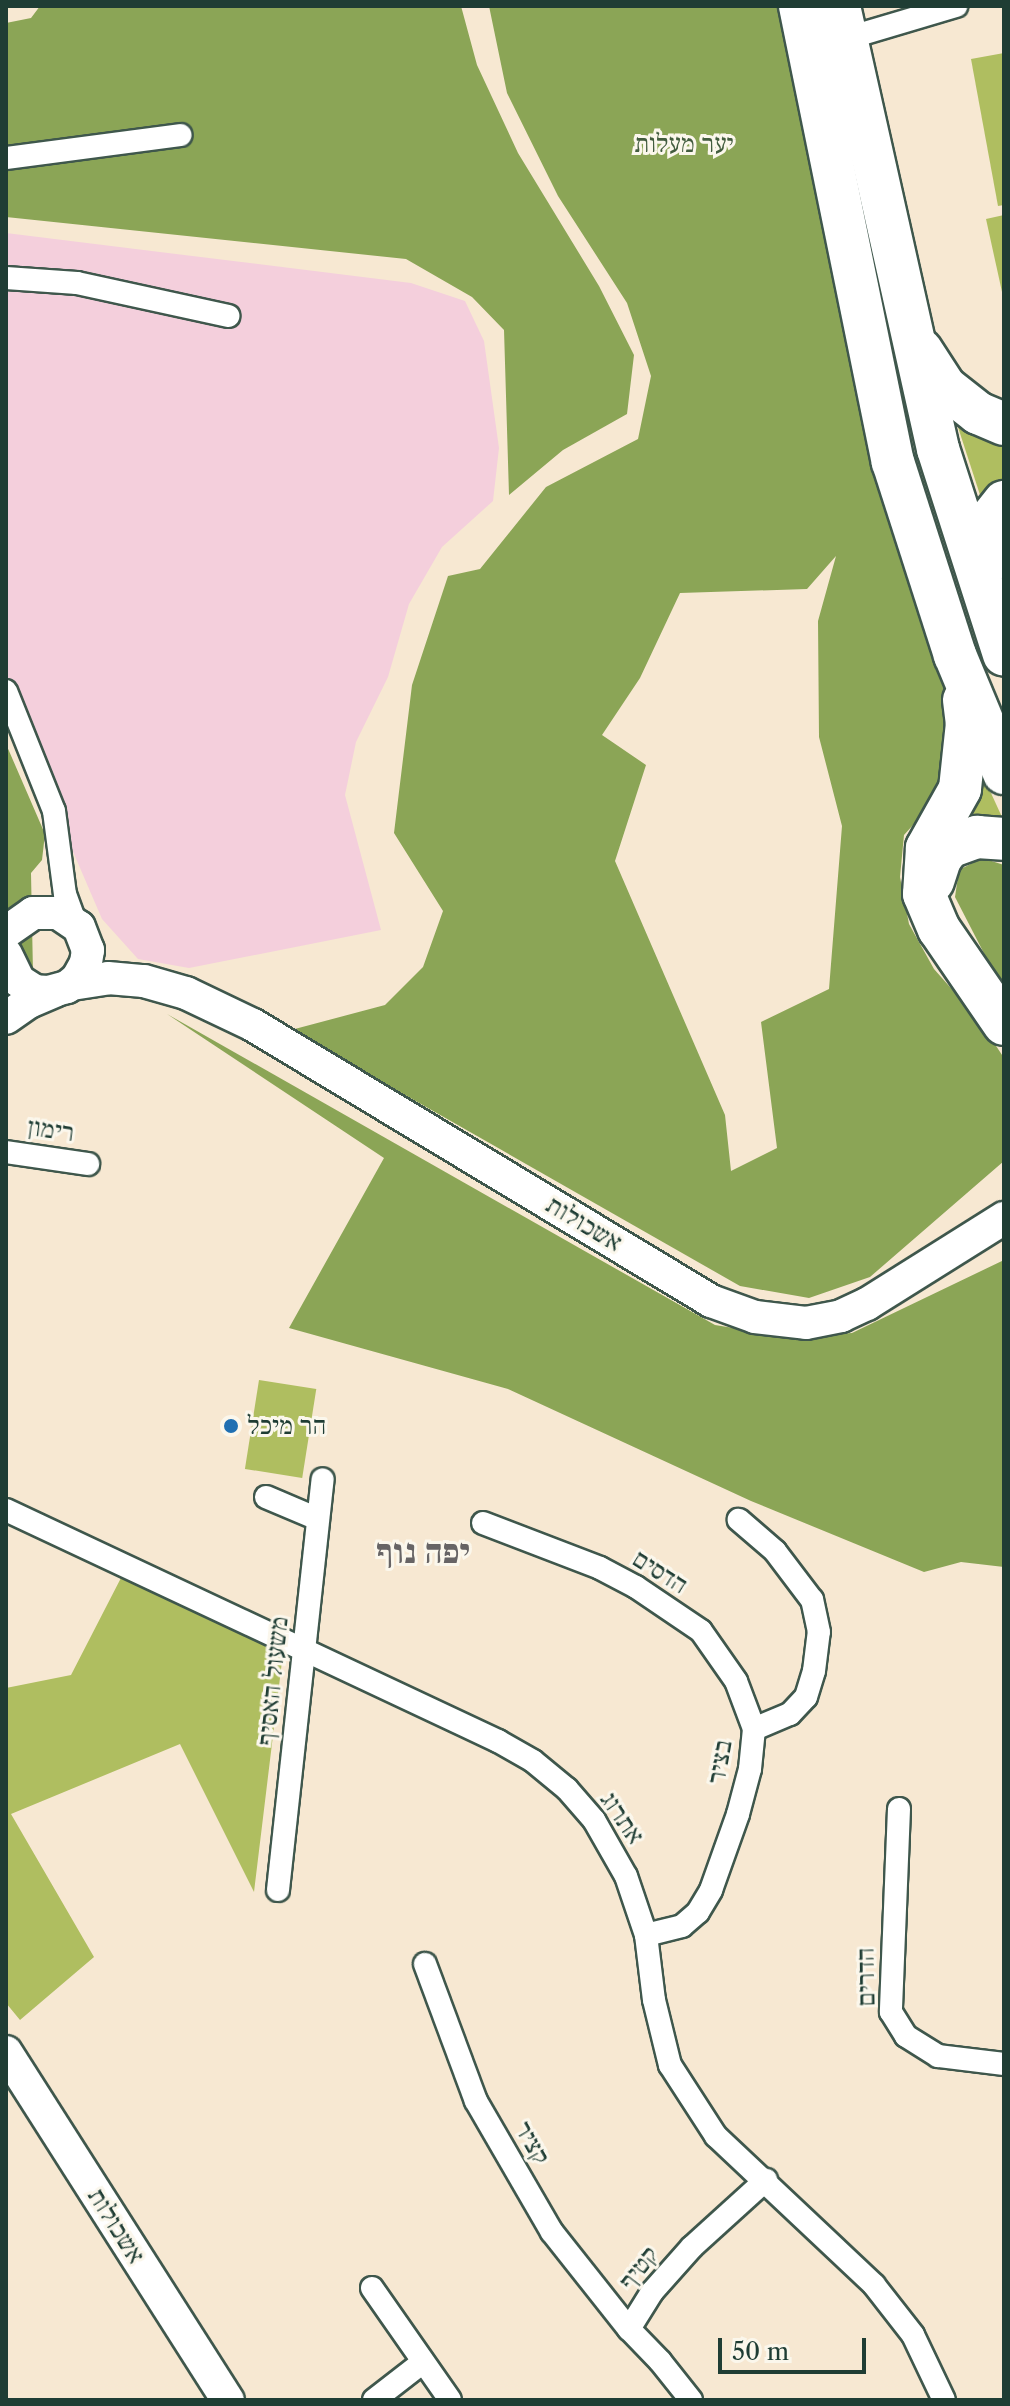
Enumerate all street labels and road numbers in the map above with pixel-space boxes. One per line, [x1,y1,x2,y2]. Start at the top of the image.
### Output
street label: רימון [26,1111,76,1149]
street label: אשכולות [540,1189,628,1259]
street label: הדסים [627,1543,693,1601]
street label: משעול האסיף [251,1615,295,1747]
street label: בציר [701,1738,739,1786]
street label: אתרוג [593,1786,651,1850]
street label: הדרים [850,1947,882,2007]
street label: קציר [507,2116,557,2170]
street label: אשכולות [81,2182,151,2270]
street label: קטיף [612,2240,666,2296]

